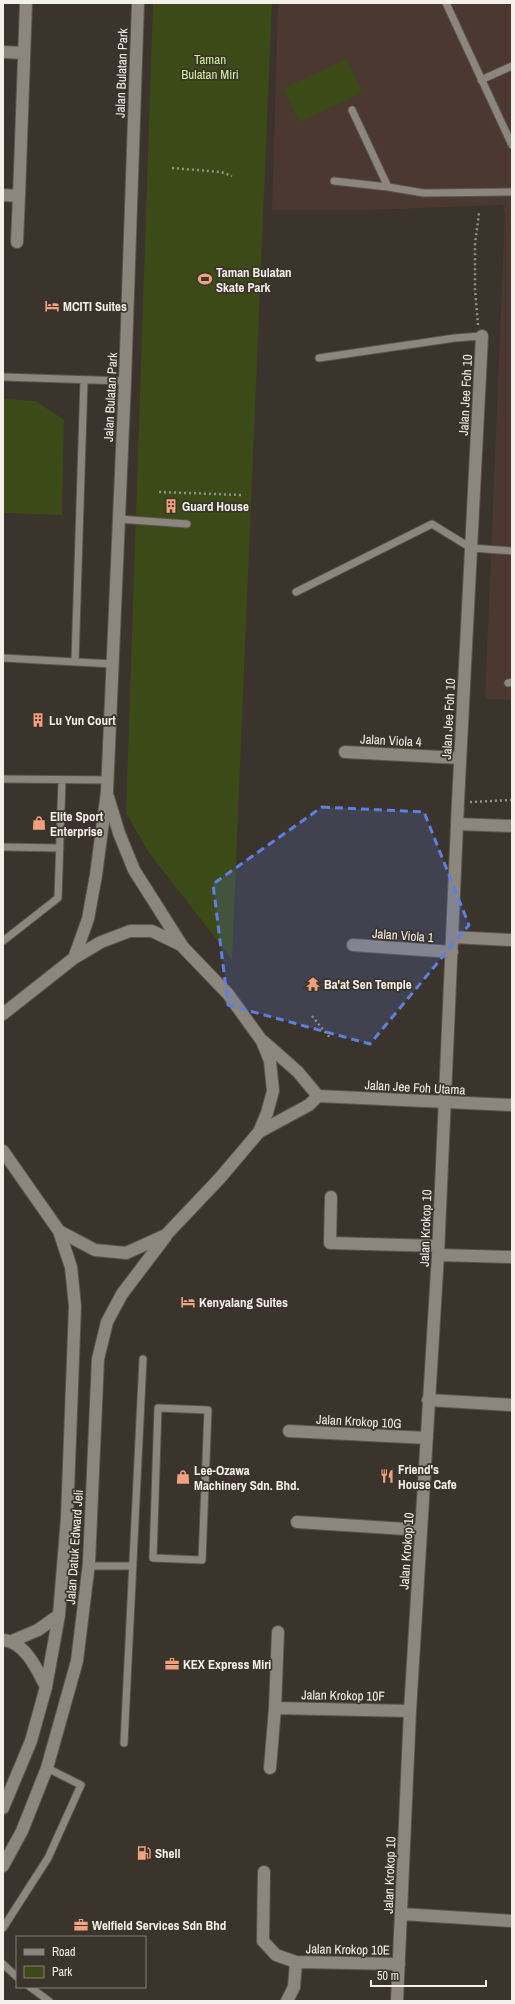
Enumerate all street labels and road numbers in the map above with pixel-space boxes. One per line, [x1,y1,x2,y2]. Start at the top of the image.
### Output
street label: Jalan Bulatan Park [111,27,132,118]
street label: Jalan Bulatan Park [100,351,121,442]
street label: Jalan Jee Foh 10 [455,354,476,436]
street label: Jalan Jee Foh 10 [438,678,459,760]
street label: Jalan Viola 4 [360,730,422,751]
street label: Jalan Viola 1 [372,925,434,946]
street label: Jalan Jee Foh Utama [364,1076,466,1099]
street label: Jalan Krokop 10 [416,1189,435,1267]
street label: Jalan Krokop 10G [316,1411,402,1432]
street label: Jalan Datuk Edward Jeli [62,1489,87,1605]
street label: Jalan Krokop 10 [395,1512,418,1590]
street label: Jalan Krokop 10F [301,1686,385,1705]
street label: Jalan Krokop 10 [380,1836,399,1914]
street label: Jalan Krokop 10E [306,1940,390,1959]

